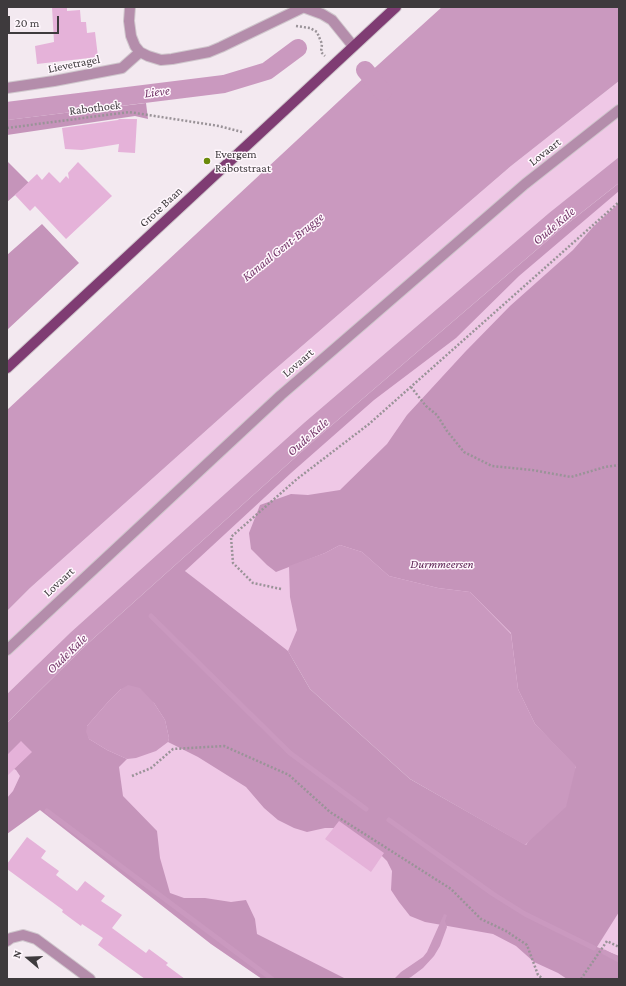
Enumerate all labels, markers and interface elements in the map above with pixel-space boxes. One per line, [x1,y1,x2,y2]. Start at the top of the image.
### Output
scale bar [10,8,61,34]
text: 20 m [15,16,39,30]
street label: Lievetragel [47,52,101,76]
water label: Lieve [143,83,171,101]
street label: Rabothoek [69,98,121,118]
street label: Lovaart [526,135,564,169]
place label: Evergem Rabotstraat [215,147,271,175]
marker: Evergem Rabotstraat [202,156,212,166]
street label: Grote Baan [137,184,185,230]
water label: Oude Kale [530,204,578,248]
water label: Kanaal Gent-Brugge [239,209,327,285]
street label: Lovaart [279,346,317,380]
water label: Oude Kale [284,415,332,459]
park label: Durmmeersen [410,557,474,571]
street label: Lovaart [41,564,77,600]
water label: Oude Kale [44,631,90,677]
north arrow [8,938,48,978]
text: N [10,949,24,960]

